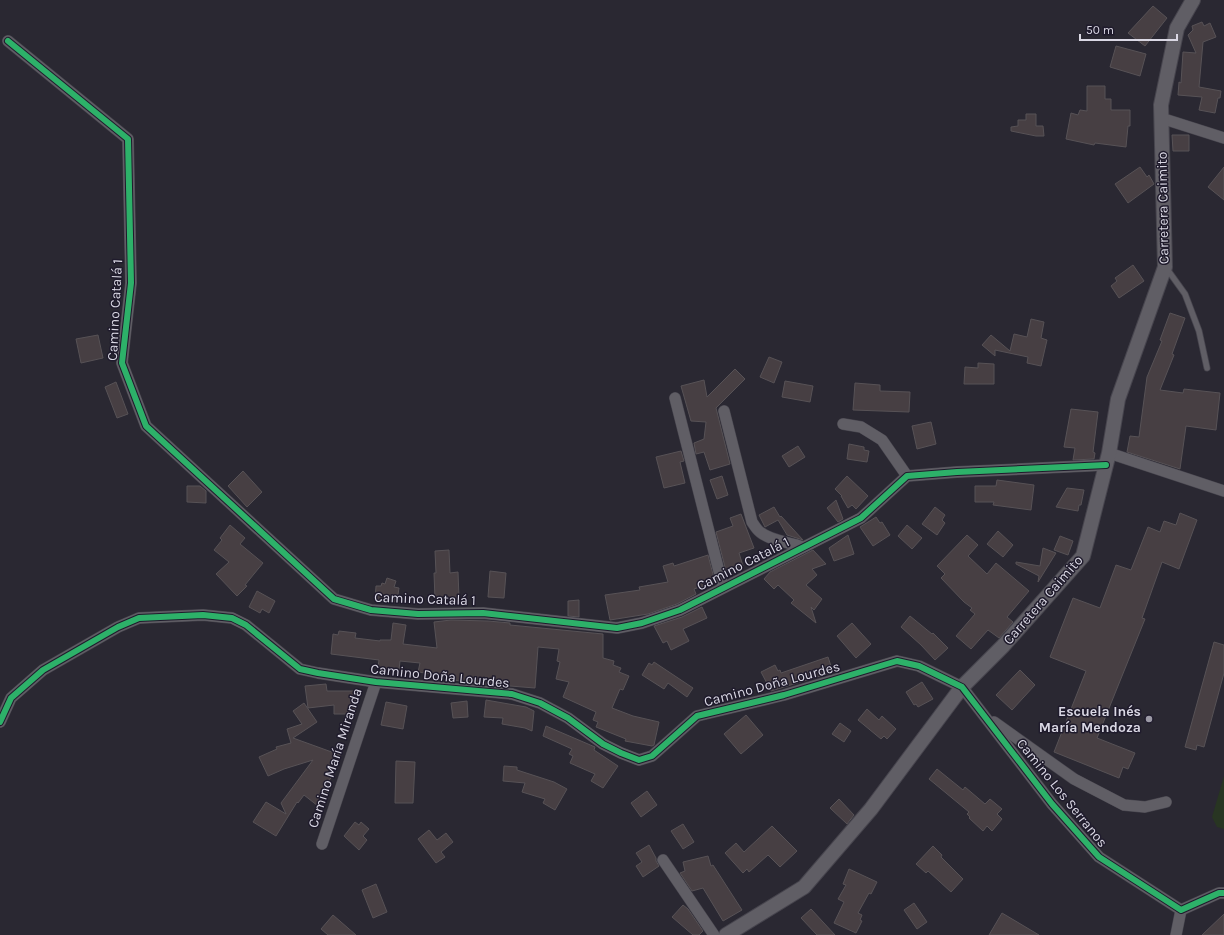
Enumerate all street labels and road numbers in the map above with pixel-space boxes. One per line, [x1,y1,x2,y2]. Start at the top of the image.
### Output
street label: Carretera Caimito [1154,151,1172,265]
street label: Camino Catalá 1 [104,259,126,361]
street label: Camino Catalá 1 [694,533,792,595]
street label: Carretera Caimito [1000,552,1086,648]
street label: Camino Catalá 1 [374,589,476,609]
street label: Camino Doña Lourdes [702,658,842,710]
street label: Camino Doña Lourdes [370,660,510,692]
street label: Camino María Miranda [304,686,366,830]
street label: Camino Los Serranos [1013,735,1111,851]

